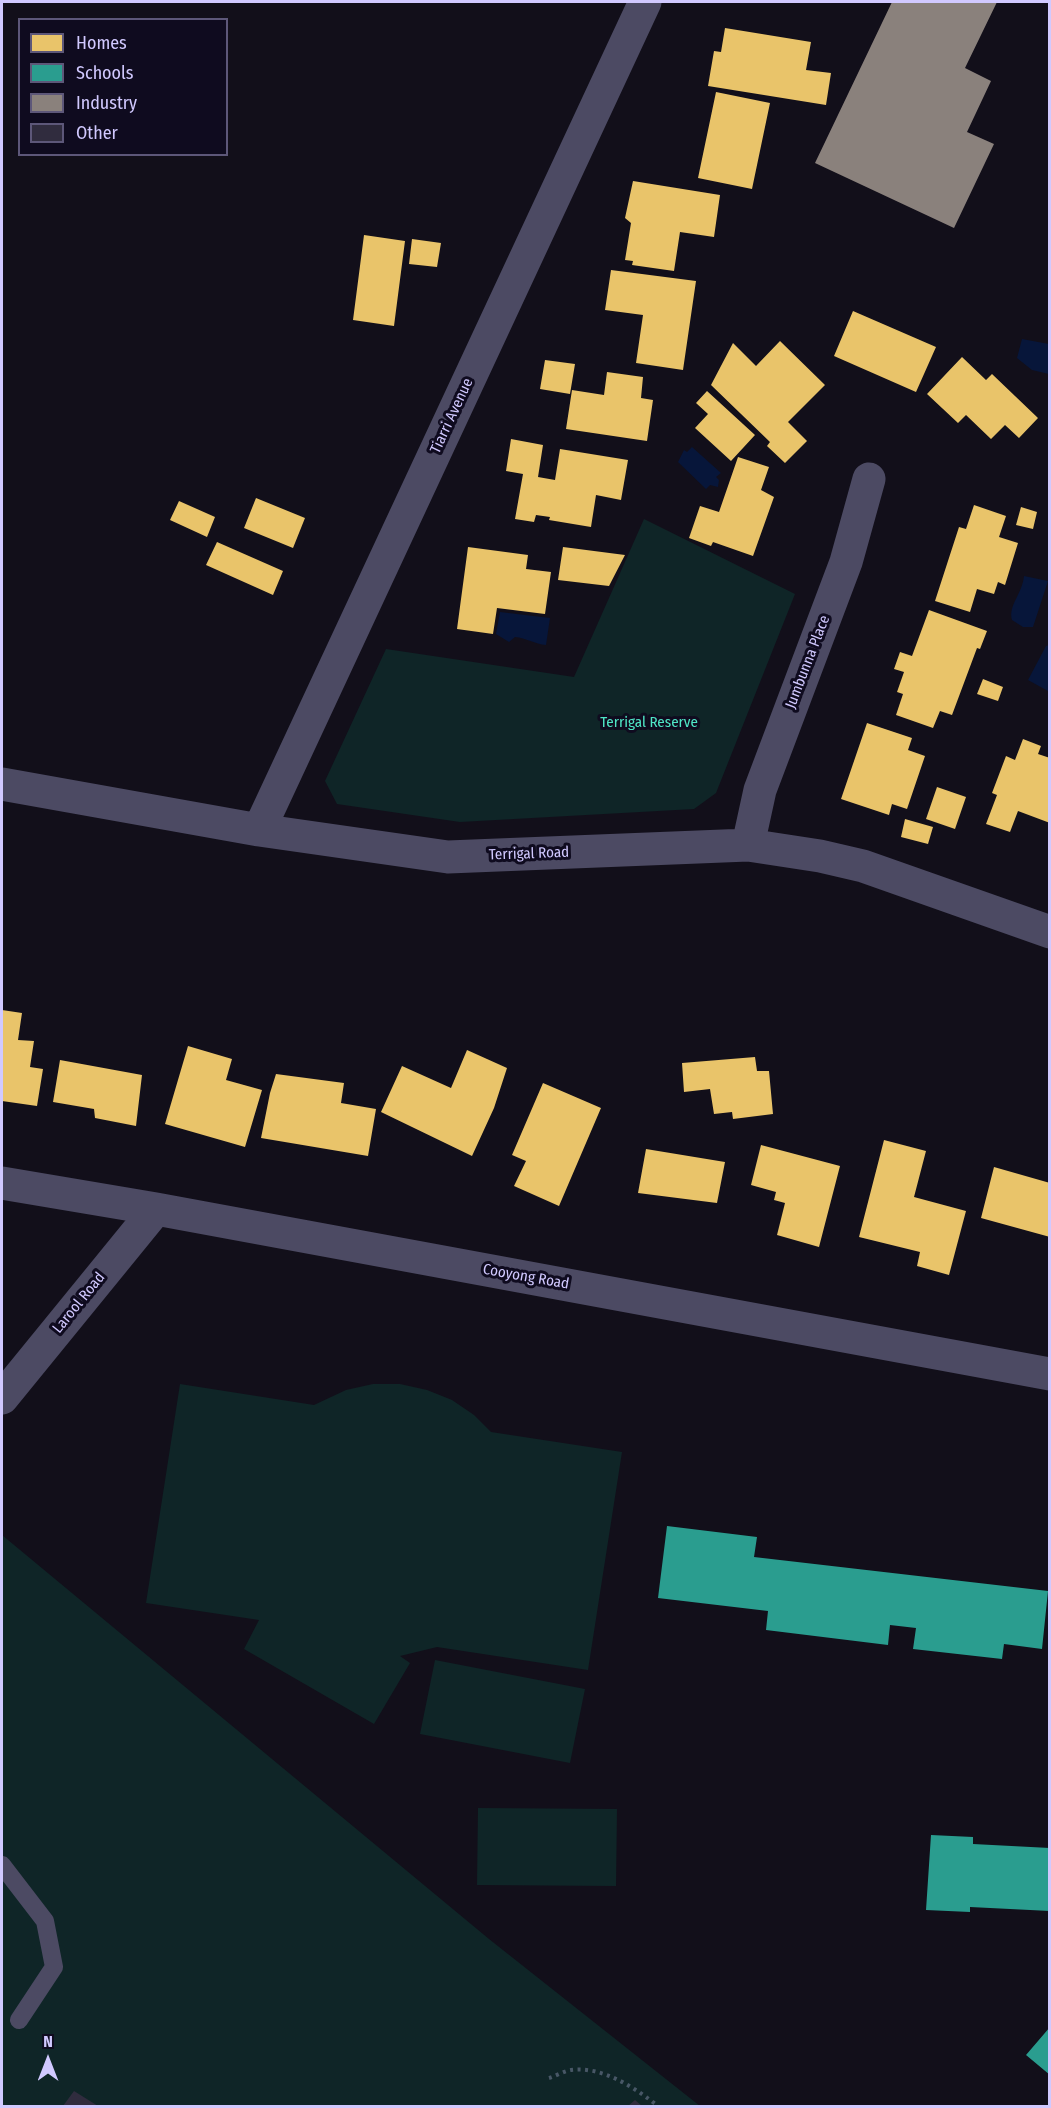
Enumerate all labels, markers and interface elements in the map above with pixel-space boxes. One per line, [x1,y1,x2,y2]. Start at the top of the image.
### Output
legend [18,18,228,156]
text: Homes [76,32,127,54]
text: Schools [76,62,134,84]
text: Industry [76,92,137,114]
text: Other [76,122,118,144]
street label: Tiarri Avenue [427,376,477,456]
street label: Jumbunna Place [782,613,834,711]
park label: Terrigal Reserve [600,714,698,732]
street label: Terrigal Road [489,844,569,864]
street label: Cooyong Road [482,1261,570,1293]
street label: Larool Road [49,1269,109,1337]
north arrow [18,2030,78,2090]
text: N [43,2032,53,2051]

